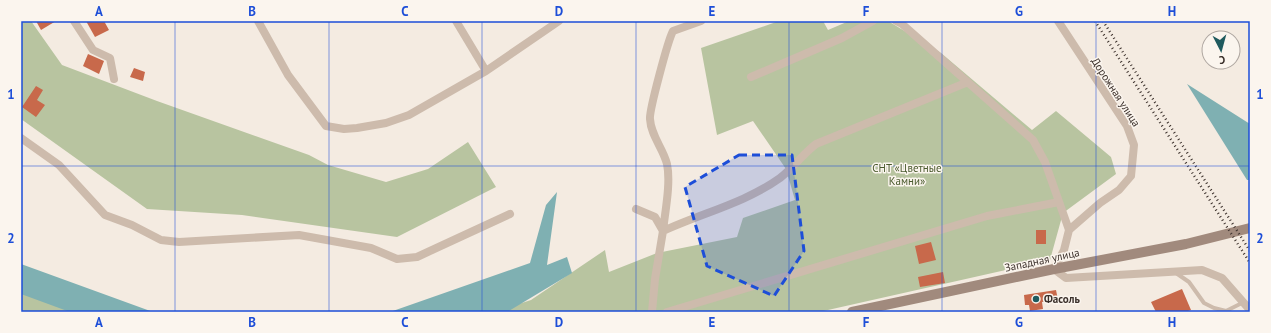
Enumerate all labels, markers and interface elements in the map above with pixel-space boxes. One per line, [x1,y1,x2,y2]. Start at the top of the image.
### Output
text: A [95,3,103,20]
text: B [248,3,256,20]
text: C [401,3,409,20]
text: D [555,3,563,20]
text: E [709,3,716,20]
text: F [863,3,870,20]
text: G [1015,3,1023,20]
text: H [1168,3,1176,20]
north arrow [1201,30,1241,70]
text: С [1218,53,1226,67]
street label: Дорожная улица [1088,55,1144,129]
text: 1 [7,86,15,103]
text: 1 [1256,86,1264,103]
park label: СНТ «Цветные Камни» [872,161,942,188]
text: 2 [7,230,15,247]
text: 2 [1256,230,1264,247]
street label: Западная улица [1003,245,1081,275]
place label: Фасоль [1044,292,1080,306]
marker: Фасоль [1031,294,1041,304]
text: A [95,314,103,331]
text: B [248,314,256,331]
text: C [401,314,409,331]
text: D [555,314,563,331]
text: E [709,314,716,331]
text: F [863,314,870,331]
text: G [1015,314,1023,331]
text: H [1168,314,1176,331]

